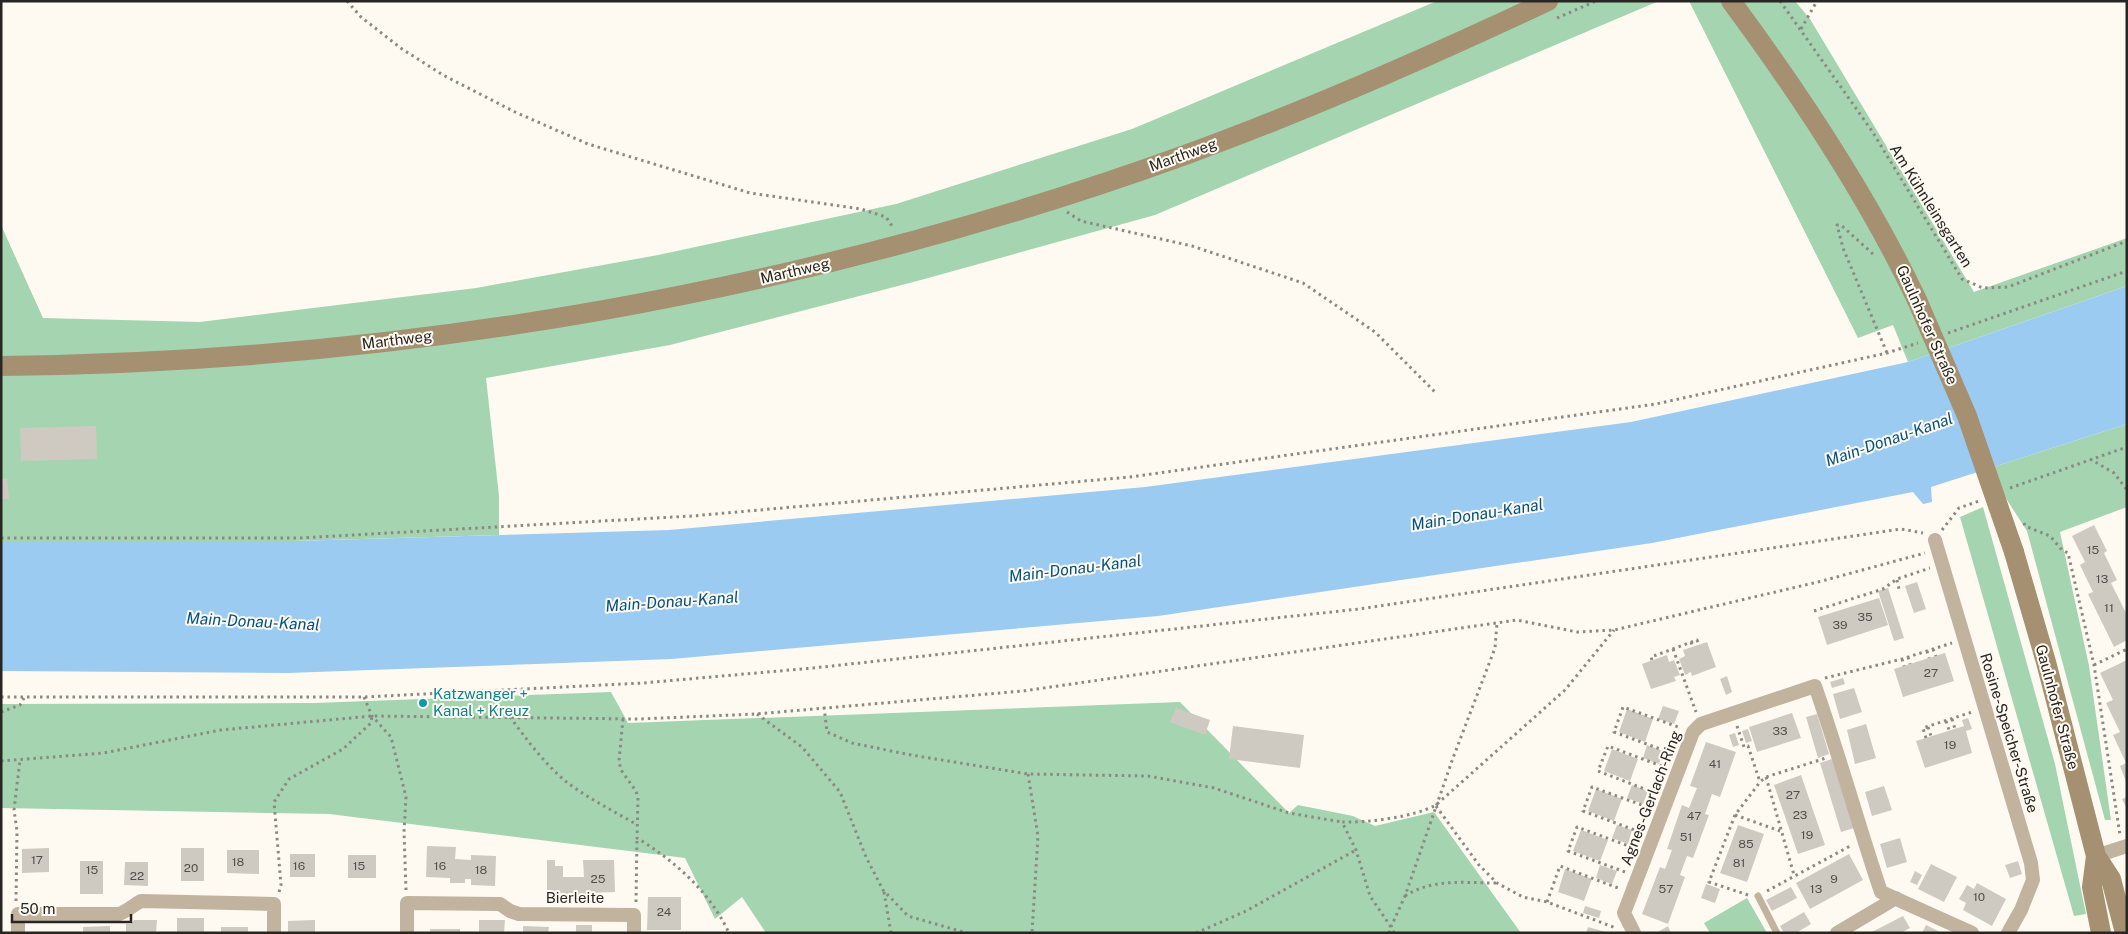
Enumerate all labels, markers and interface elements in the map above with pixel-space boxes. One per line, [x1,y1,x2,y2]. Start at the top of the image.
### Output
street label: Marthweg [1147,134,1219,175]
street label: Am Kühnleinsgarten [1887,141,1976,270]
street label: Marthweg [759,254,831,287]
street label: Gaulnhofer Straße [1894,263,1961,387]
street label: Marthweg [361,327,433,352]
water label: Main-Donau-Kanal [1823,409,1955,470]
water label: Main-Donau-Kanal [1410,495,1545,534]
house number: 15 [2087,543,2100,557]
water label: Main-Donau-Kanal [1008,551,1143,586]
house number: 13 [2096,572,2108,586]
water label: Main-Donau-Kanal [605,587,739,616]
house number: 11 [2104,601,2114,615]
water label: Main-Donau-Kanal [186,609,320,634]
house number: 35 [1857,610,1873,624]
house number: 39 [1833,618,1847,632]
street label: Gaulnhofer Straße [2033,643,2082,771]
street label: Rosine-Speicher-Straße [1977,651,2042,815]
house number: 27 [1924,666,1938,680]
place label: Katzwanger + Kanal + Kreuz [433,685,529,719]
marker: Katzwanger + Kanal + Kreuz [417,697,429,709]
house number: 33 [1772,724,1788,738]
street label: Agnes-Gerlach-Ring [1617,728,1684,868]
house number: 19 [1944,738,1956,752]
house number: 41 [1709,757,1721,771]
house number: 27 [1786,788,1800,802]
house number: 23 [1793,808,1807,822]
house number: 47 [1687,809,1701,823]
house number: 19 [1801,828,1813,842]
house number: 51 [1680,830,1692,844]
house number: 85 [1738,837,1754,851]
house number: 17 [31,853,43,867]
house number: 18 [232,855,245,869]
house number: 81 [1733,856,1745,870]
house number: 16 [293,859,305,873]
house number: 15 [353,859,366,873]
house number: 16 [434,859,446,873]
house number: 20 [184,861,198,875]
house number: 15 [86,863,99,877]
house number: 18 [475,863,488,877]
house number: 22 [130,869,144,883]
house number: 25 [591,872,606,886]
house number: 9 [1830,872,1838,886]
house number: 57 [1659,882,1673,896]
house number: 13 [1810,882,1822,896]
street label: Bierleite [546,889,604,906]
house number: 10 [1973,890,1985,904]
scale bar [12,892,131,924]
text: 50 m [20,900,55,917]
house number: 24 [657,905,672,919]

